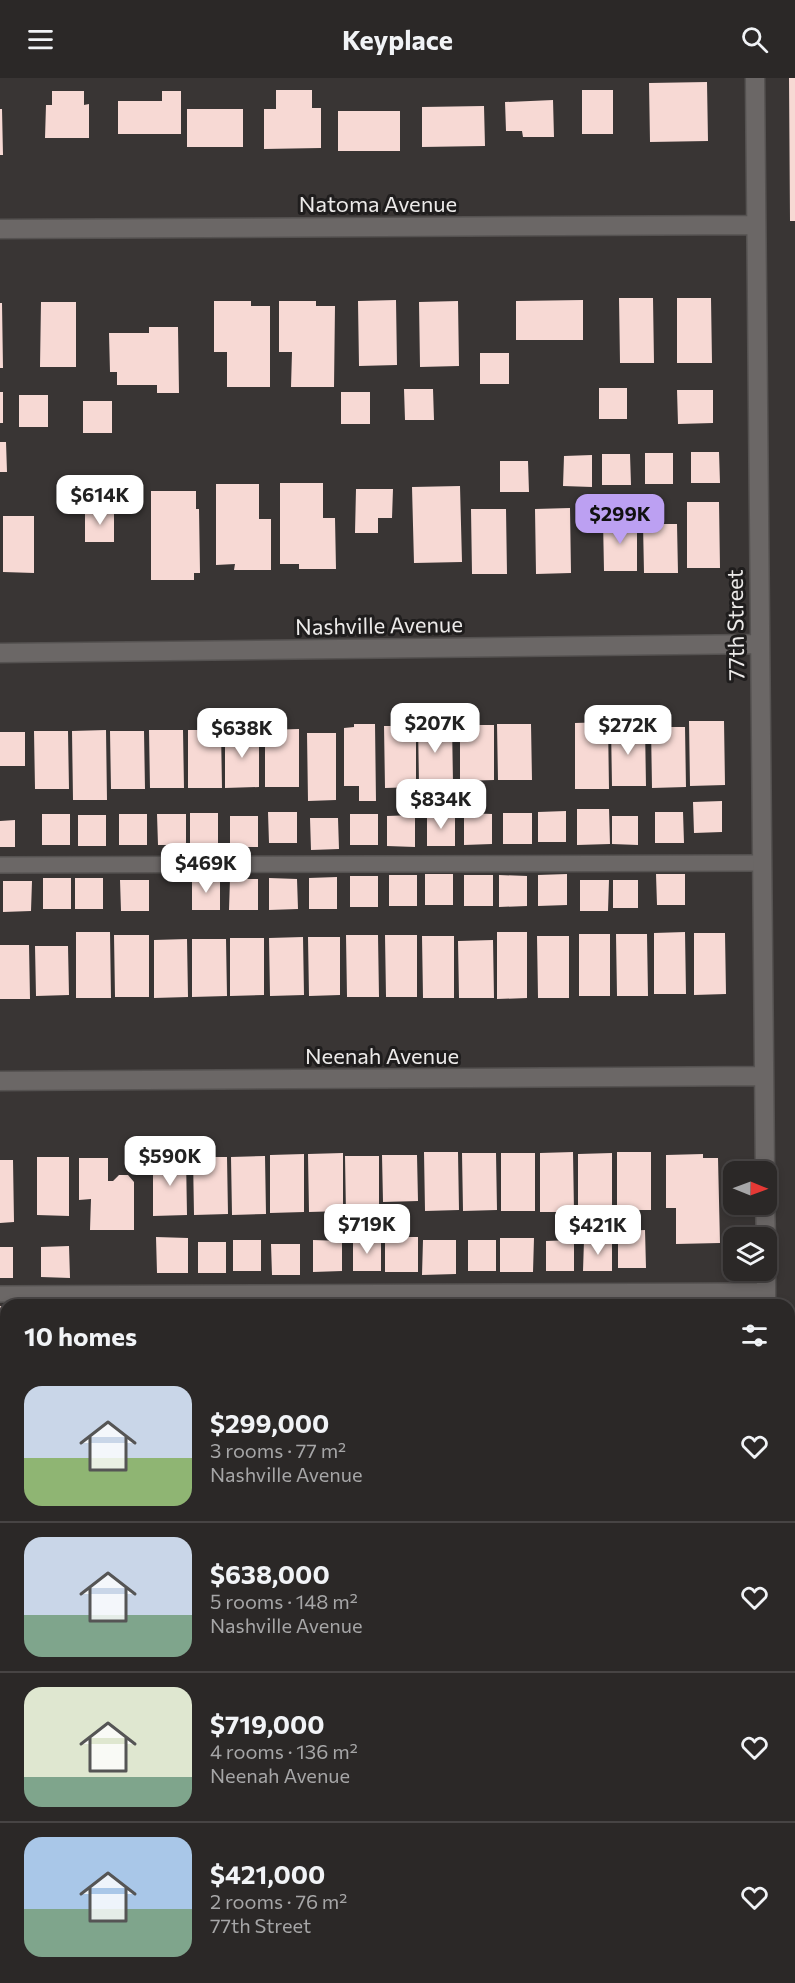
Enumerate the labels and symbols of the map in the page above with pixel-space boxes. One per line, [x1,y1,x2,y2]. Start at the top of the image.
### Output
street label: Natoma Avenue [299,190,457,217]
pin: $614K [58,475,142,526]
pin: $299K [578,494,662,545]
street label: 77th Street [721,569,749,681]
street label: Nashville Avenue [295,610,463,640]
pin: $207K [393,703,477,754]
pin: $272K [586,705,670,756]
pin: $638K [200,708,284,759]
pin: $834K [399,779,483,830]
pin: $469K [164,843,248,894]
street label: Neenah Avenue [305,1042,459,1069]
pin: $590K [128,1136,212,1187]
north arrow [723,1161,777,1215]
pin: $719K [325,1204,409,1255]
pin: $421K [556,1205,640,1256]

